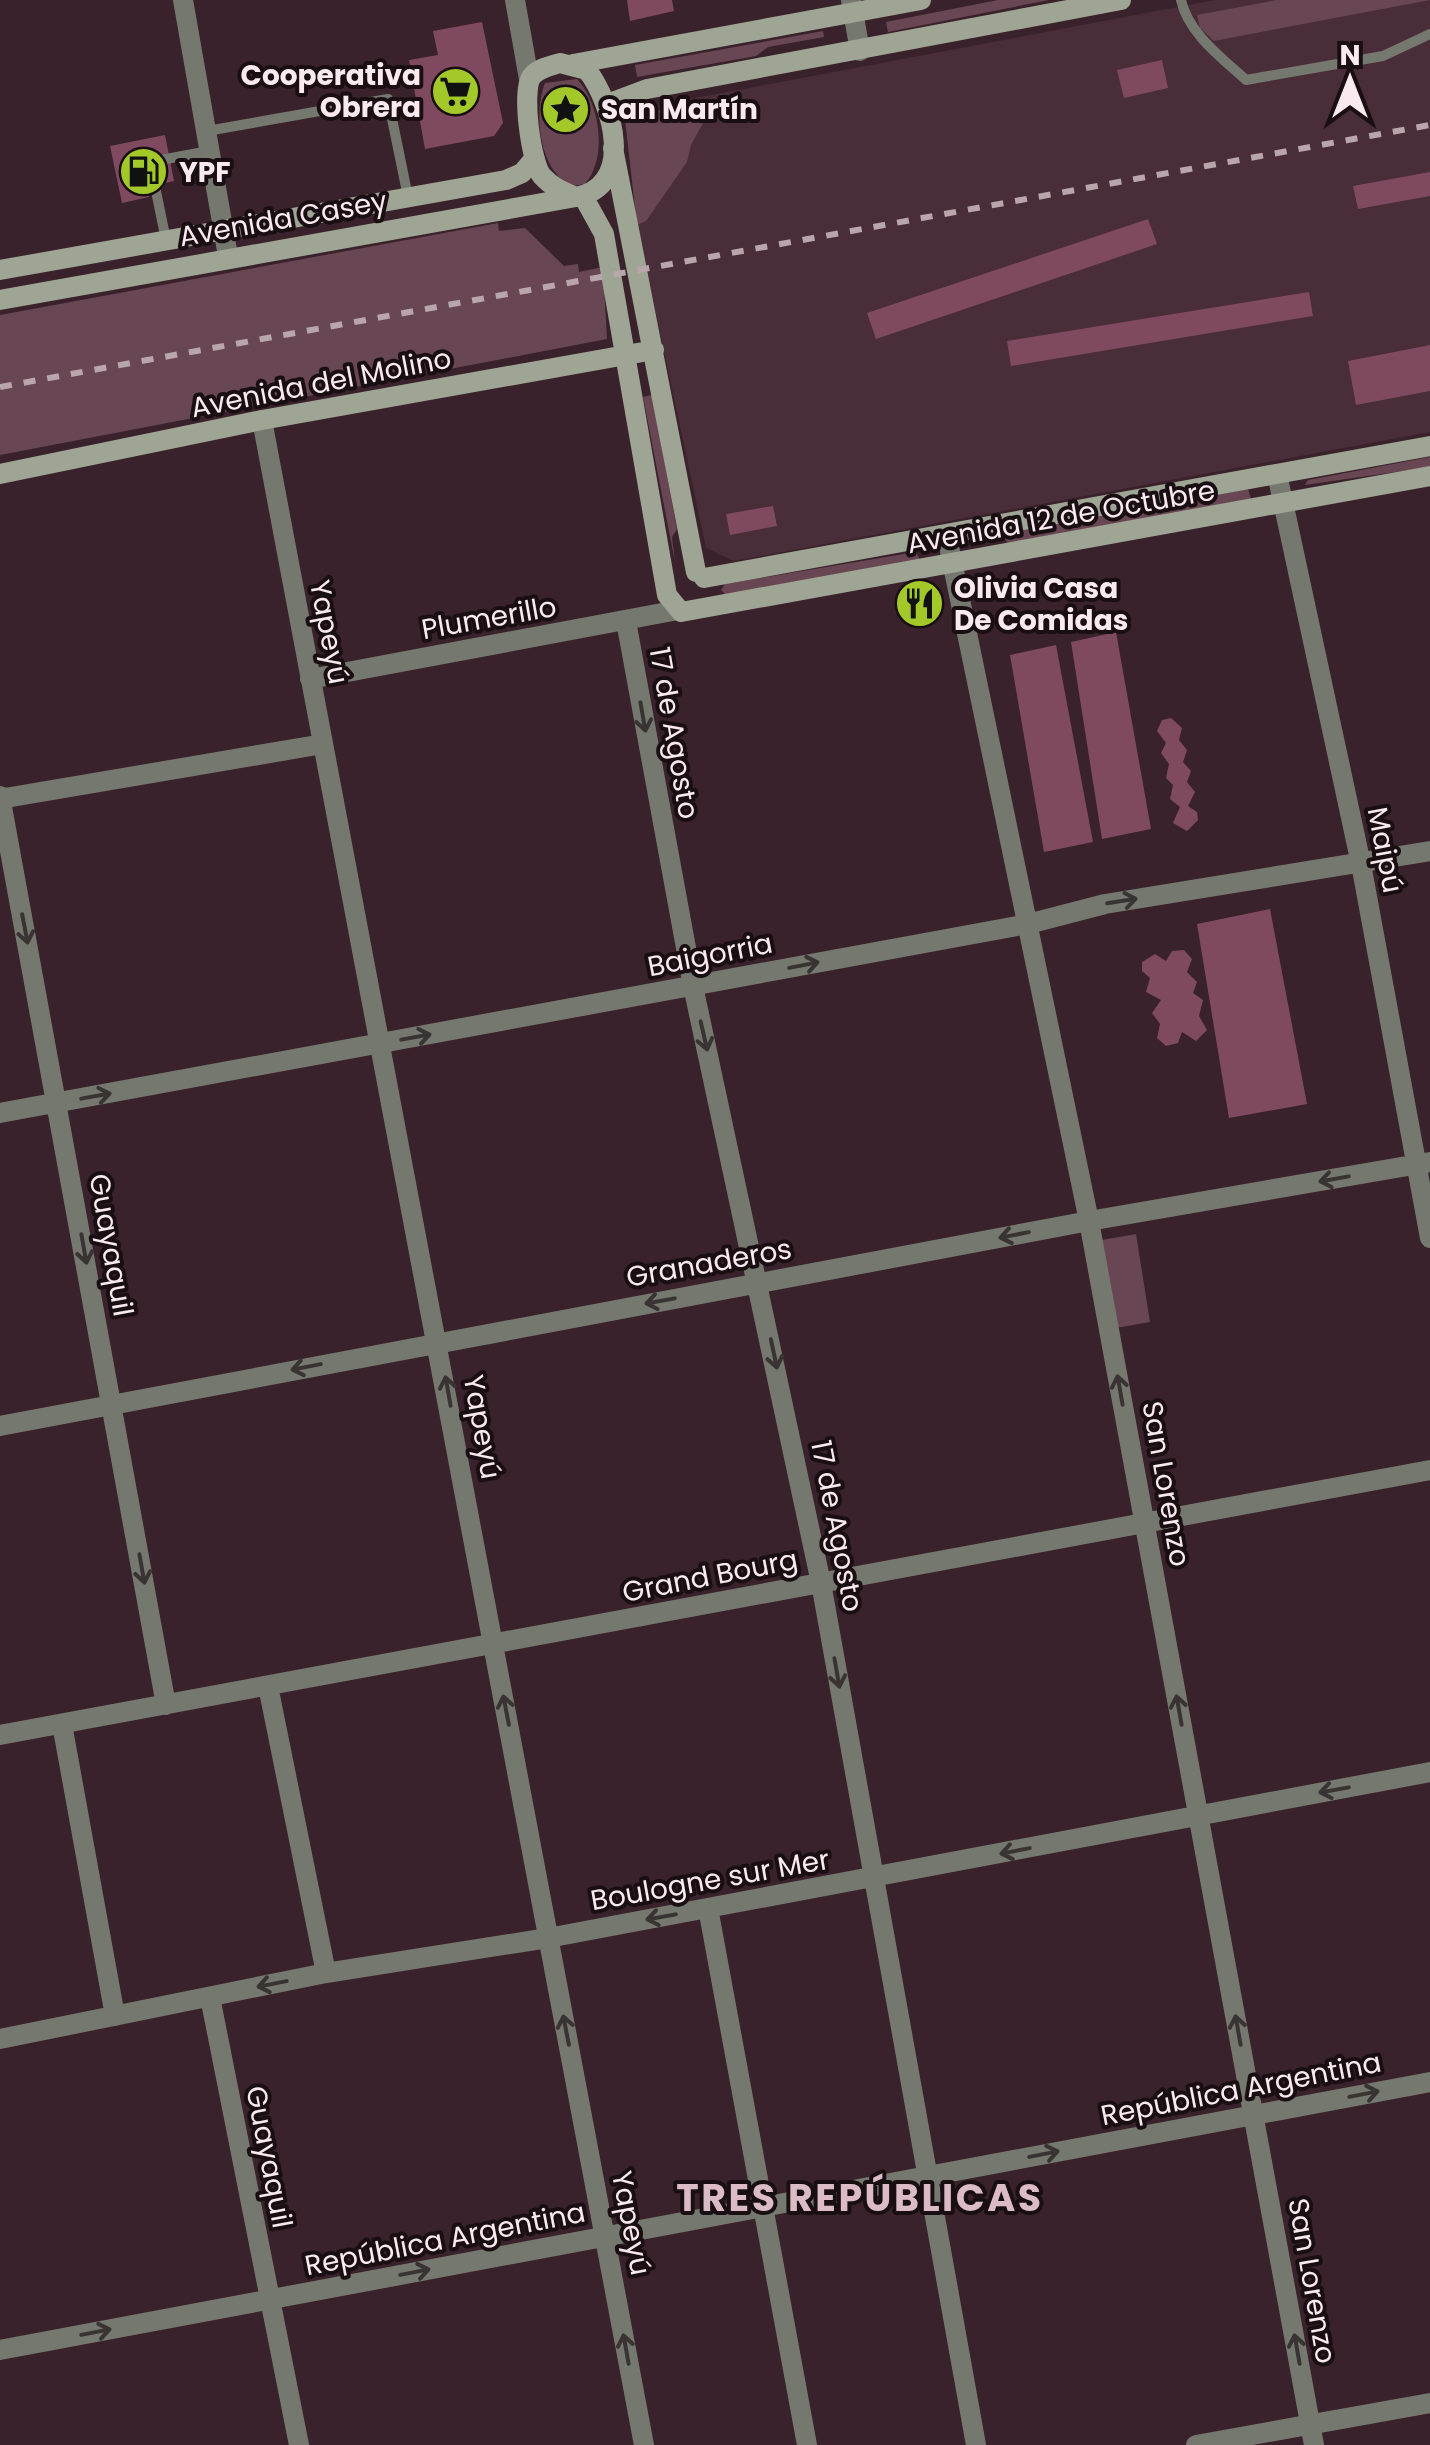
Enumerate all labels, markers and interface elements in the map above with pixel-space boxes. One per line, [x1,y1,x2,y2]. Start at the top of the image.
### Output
north arrow [1300,30,1400,130]
text: N [1339,36,1361,75]
place label: Cooperativa Obrera [241,56,421,127]
supermarket icon: Cooperativa Obrera [430,65,482,117]
place icon: San Martín [540,83,592,135]
place label: San Martín [601,90,758,129]
fuel station icon: YPF [118,146,170,198]
place label: YPF [179,153,231,192]
street label: Avenida Casey [176,181,390,256]
street label: Avenida del Molino [188,339,454,427]
street label: Avenida 12 de Octubre [904,471,1218,563]
place label: Olivia Casa De Comidas [954,569,1128,640]
street label: Yapeyú [300,577,358,687]
restaurant icon: Olivia Casa De Comidas [893,578,945,630]
street label: Plumerillo [419,587,559,649]
street label: 17 de Agosto [640,644,708,822]
one-way arrow [634,700,653,733]
street label: Maipú [1358,804,1412,896]
one-way arrow [1106,892,1138,910]
one-way arrow [16,913,35,945]
street label: Baigorria [644,924,776,986]
one-way arrow [787,955,819,974]
one-way arrow [696,1019,714,1051]
one-way arrow [399,1027,431,1046]
one-way arrow [79,1086,112,1105]
one-way arrow [1318,1170,1351,1189]
street label: Guayaquil [79,1171,143,1319]
one-way arrow [998,1226,1031,1245]
street label: Granaderos [623,1229,795,1297]
one-way arrow [75,1232,94,1264]
one-way arrow [645,1292,677,1311]
one-way arrow [765,1337,784,1369]
one-way arrow [291,1359,323,1378]
street label: Yapeyú [454,1372,510,1482]
one-way arrow [1110,1374,1129,1407]
one-way arrow [437,1375,456,1407]
street label: San Lorenzo [1132,1398,1200,1570]
street label: 17 de Agosto [801,1437,873,1615]
street label: Grand Bourg [619,1540,801,1612]
one-way arrow [133,1552,152,1585]
one-way arrow [828,1656,847,1688]
one-way arrow [1169,1694,1188,1727]
one-way arrow [495,1695,514,1727]
one-way arrow [1318,1781,1351,1800]
street label: Boulogne sur Mer [588,1840,832,1920]
one-way arrow [1000,1842,1032,1861]
one-way arrow [645,1908,678,1927]
one-way arrow [257,1976,289,1995]
one-way arrow [1228,2014,1247,2046]
one-way arrow [555,2015,574,2047]
street label: República Argentina [1097,2043,1385,2135]
street label: Guayaquil [236,2083,302,2231]
one-way arrow [1347,2084,1379,2103]
one-way arrow [1027,2144,1060,2163]
street label: Yapeyú [602,2168,660,2278]
district label: TRES REPÚBLICAS [676,2171,1044,2224]
street label: República Argentina [301,2193,589,2285]
street label: San Lorenzo [1278,2195,1346,2367]
one-way arrow [398,2262,430,2281]
one-way arrow [79,2322,111,2341]
one-way arrow [616,2333,635,2366]
one-way arrow [1287,2333,1306,2366]

